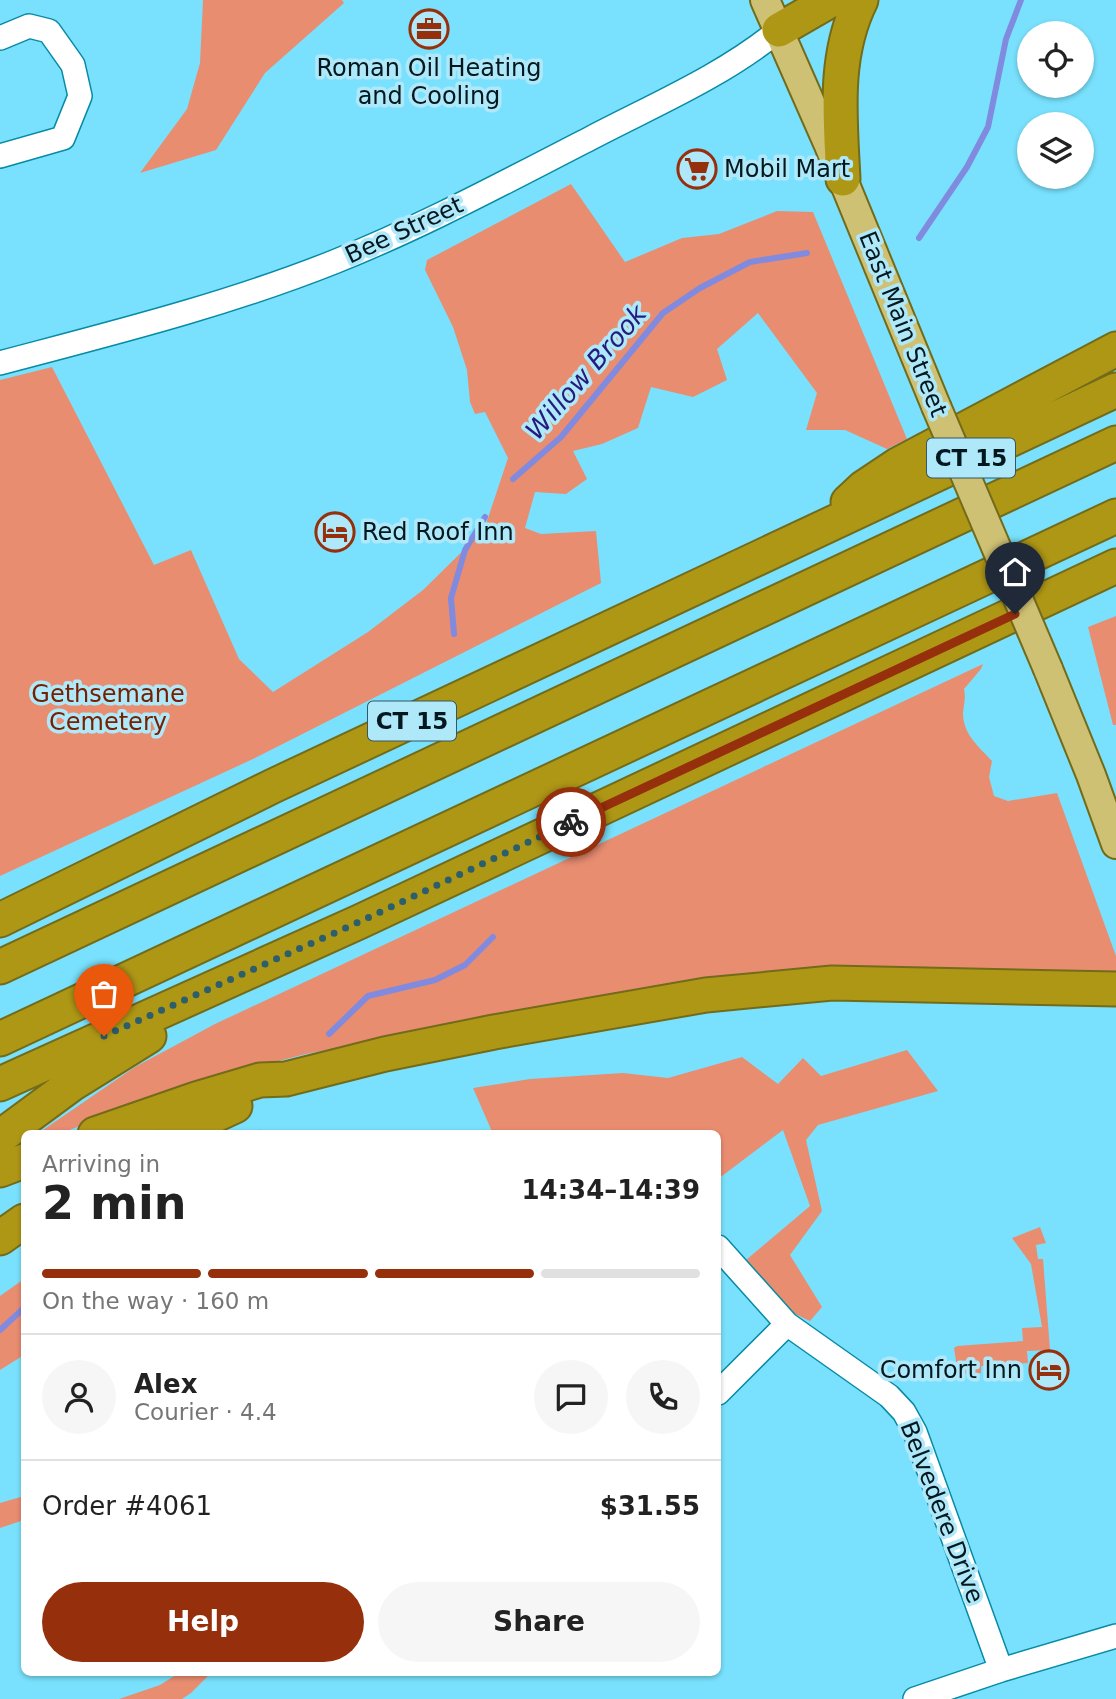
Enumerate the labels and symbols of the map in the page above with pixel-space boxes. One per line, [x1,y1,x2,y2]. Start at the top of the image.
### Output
office icon: Roman Oil Heating and Cooling [408,8,450,50]
place label: Roman Oil Heating and Cooling [316,54,542,110]
supermarket icon: Mobil Mart [676,148,718,190]
place label: Mobil Mart [724,155,850,183]
street label: Bee Street [341,191,467,269]
street label: East Main Street [853,227,953,421]
water label: Willow Brook [519,298,653,445]
road number: CT 15 [927,438,1015,478]
hotel icon: Red Roof Inn [314,511,356,553]
place label: Red Roof Inn [362,518,514,546]
pin [985,542,1045,614]
park label: Gethsemane Cemetery [31,680,185,736]
road number: CT 15 [368,702,456,740]
courier [536,787,606,857]
pin [74,964,134,1036]
hotel icon: Comfort Inn [1028,1349,1070,1391]
place label: Comfort Inn [880,1356,1022,1384]
street label: Belvedere Drive [894,1417,990,1607]

